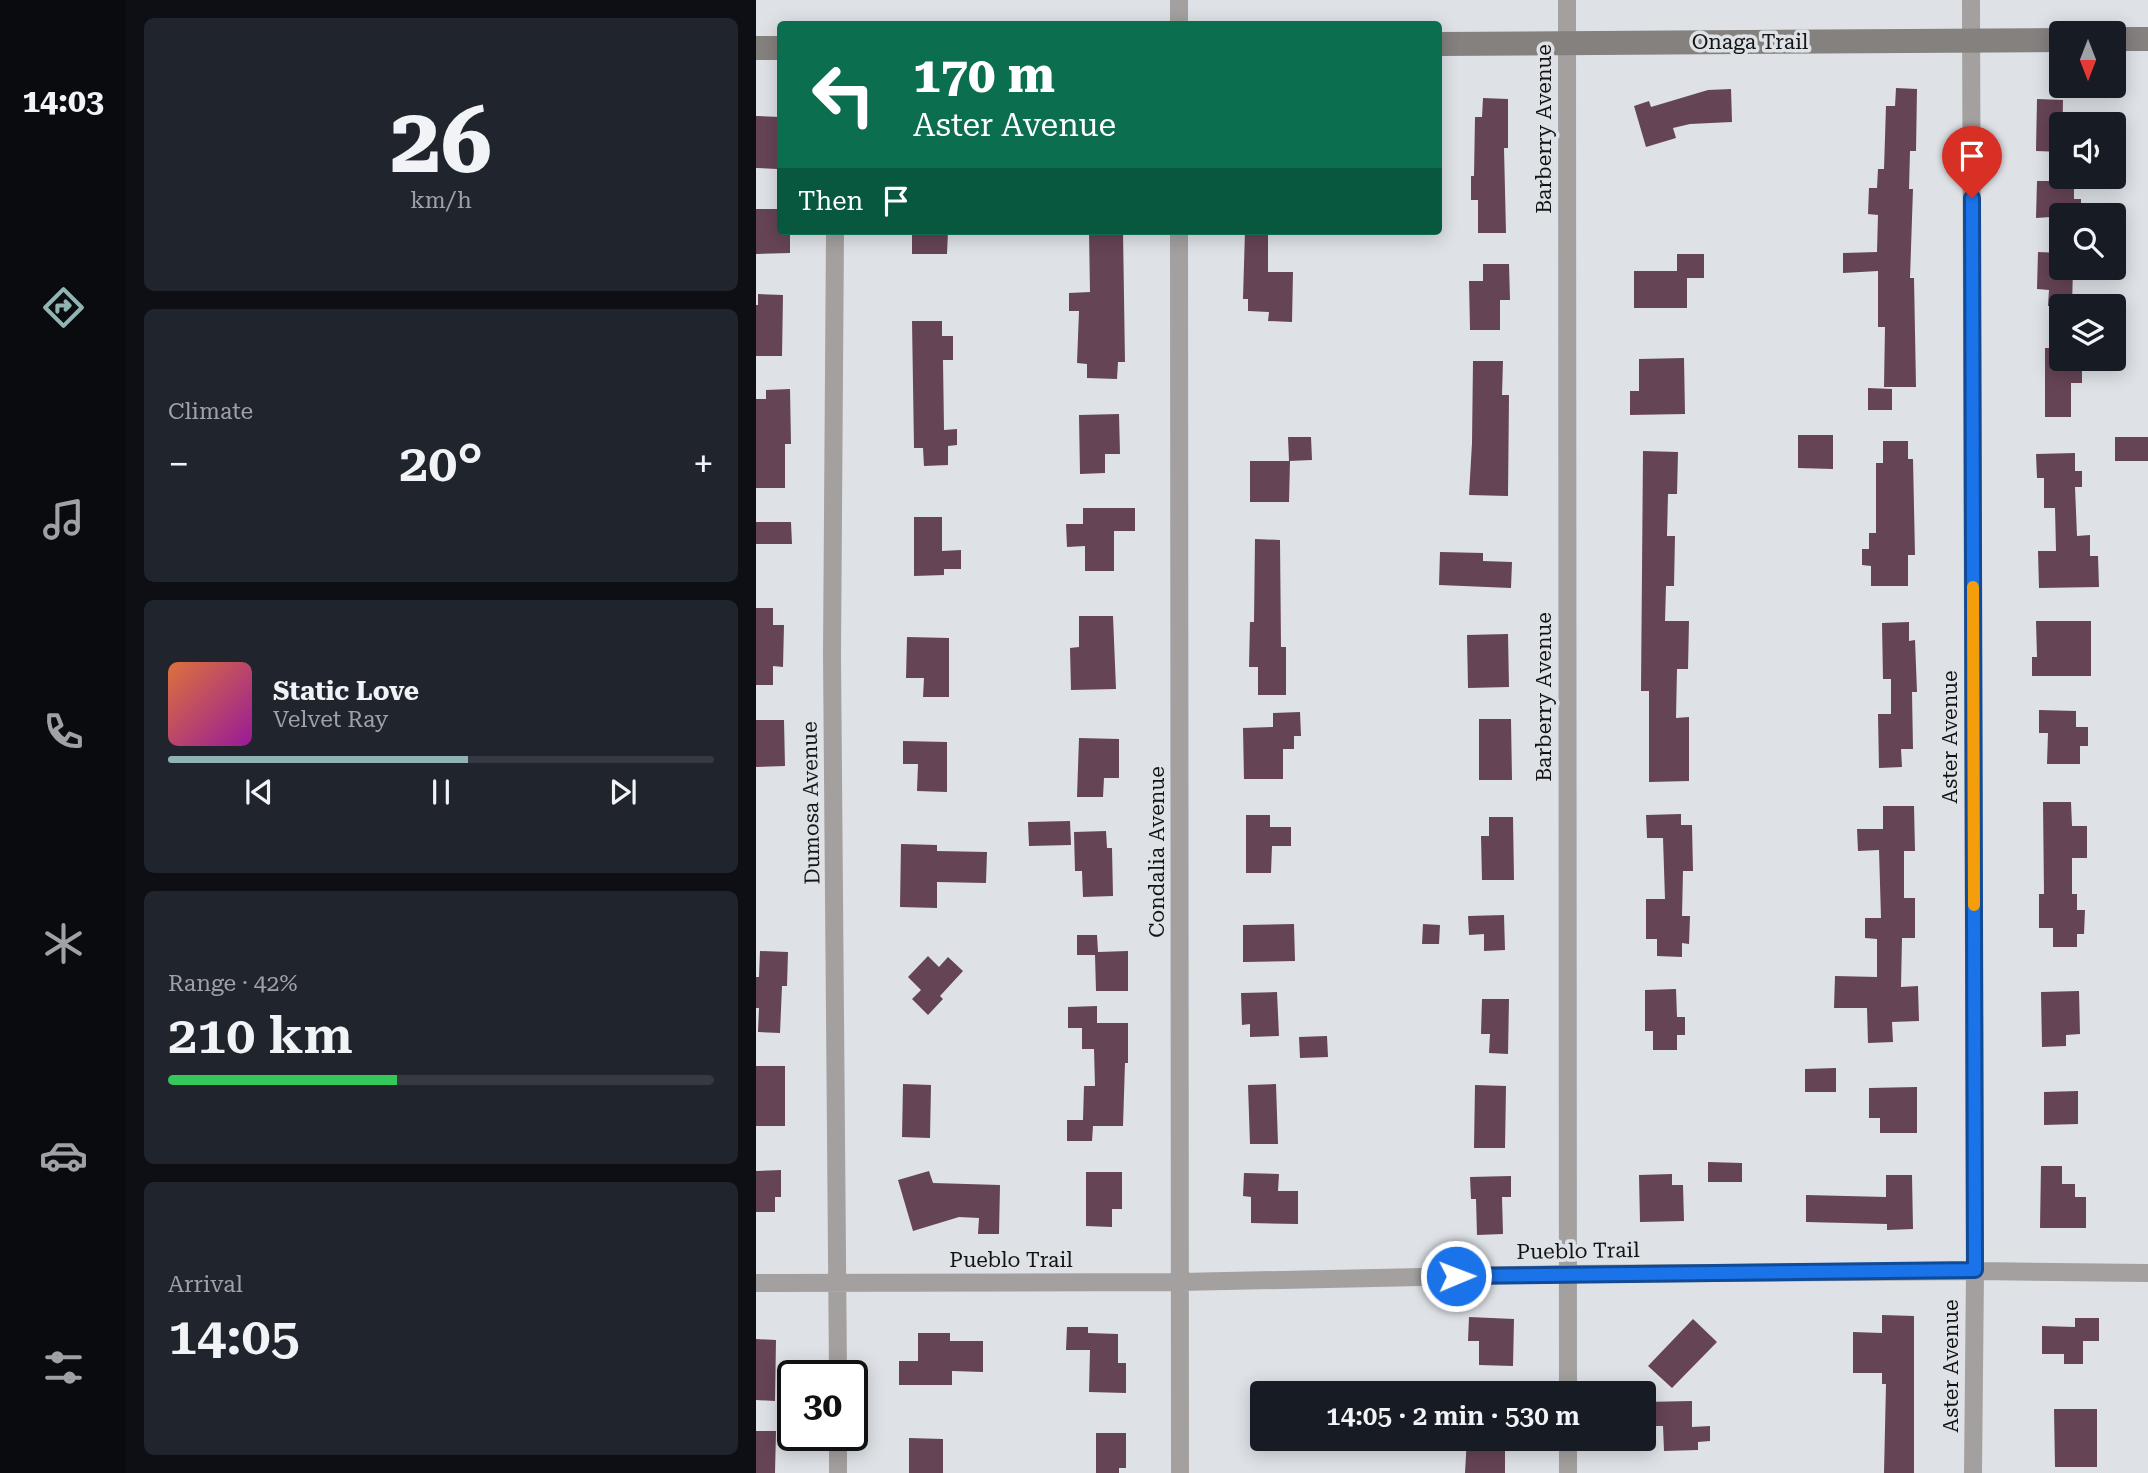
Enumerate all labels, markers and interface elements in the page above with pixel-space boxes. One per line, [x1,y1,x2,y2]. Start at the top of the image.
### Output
north arrow [2049,21,2126,98]
map controls [2049,21,2126,371]
street label: Onaga Trail [1692,30,1809,54]
street label: Barberry Avenue [1532,44,1556,214]
text: 170 m [913,47,1055,104]
icon: left [798,49,889,140]
text: 14:03 [22,82,104,120]
text: 26 [390,88,492,194]
text: Aster Avenue [913,106,1116,144]
button: sound [2049,112,2126,189]
pin [1942,126,2002,198]
icon: arrive [1953,137,1991,175]
icon: arrive [877,182,915,220]
text: Then [798,186,863,216]
text: km/h [410,187,472,214]
button: search [2049,203,2126,280]
icon: directions [39,283,88,332]
button: layers [2049,294,2126,371]
text: Climate [168,398,253,425]
text: 20° [399,433,483,494]
text: − [168,442,189,486]
text: + [693,442,714,486]
icon: music [39,495,88,544]
street label: Barberry Avenue [1532,612,1556,782]
street label: Aster Avenue [1938,670,1962,804]
text: Static Love [273,676,419,706]
text: Velvet Ray [273,706,388,733]
icon: phone [39,707,88,756]
street label: Dumosa Avenue [798,721,824,885]
street label: Condalia Avenue [1145,766,1169,938]
icon: previous [240,773,278,811]
icon: pause [422,773,460,811]
icon: next [604,773,642,811]
icon: climate [39,919,88,968]
text: Range · 42% [168,970,297,997]
text: 210 km [168,1005,353,1066]
icon: car [39,1131,88,1180]
street label: Pueblo Trail [1516,1238,1640,1264]
position arrow [1419,1239,1493,1313]
street label: Pueblo Trail [949,1248,1073,1272]
text: Arrival [168,1271,243,1298]
street label: Aster Avenue [1939,1299,1963,1433]
text: 14:05 [168,1306,300,1367]
icon: filters [39,1343,88,1392]
speed limit sign: 30 [777,1360,868,1451]
text: 14:05 · 2 min · 530 m [1326,1401,1580,1431]

